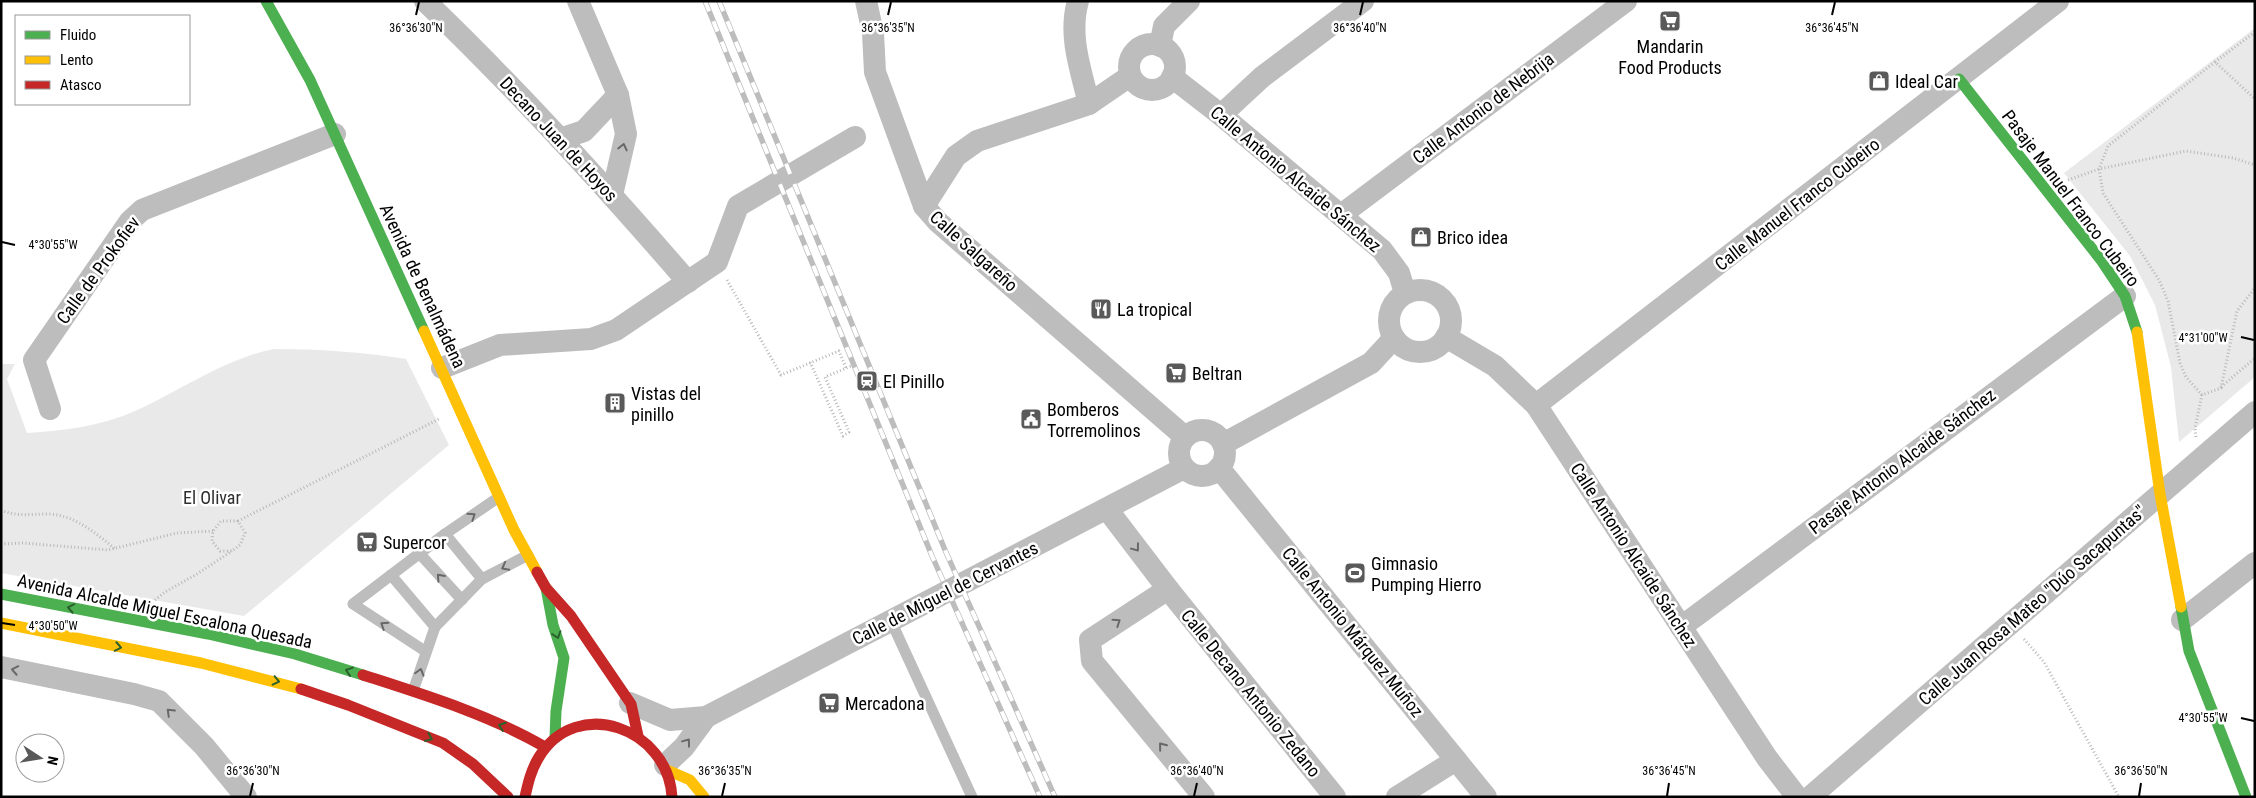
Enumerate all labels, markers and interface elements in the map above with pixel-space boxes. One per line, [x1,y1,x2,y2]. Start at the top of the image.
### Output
supermarket icon: Mandarin Food Products [1658,9,1682,33]
legend [15,15,190,105]
text: 36°36'30"N [389,21,443,35]
text: 36°36'35"N [861,21,915,35]
text: 36°36'40"N [1333,21,1387,35]
text: 36°36'45"N [1805,21,1859,35]
text: Fluido [60,26,96,44]
place label: Mandarin Food Products [1618,36,1722,78]
street label: Calle Antonio de Nebrija [1408,48,1558,168]
text: Lento [60,51,93,69]
shop icon: Ideal Car [1867,69,1891,93]
place label: Ideal Car [1895,71,1959,92]
street label: Decano Juan de Hoyos [496,72,622,206]
text: Atasco [60,76,101,94]
street label: Calle Antonio Alcaide Sánchez [1206,102,1386,257]
street label: Pasaje Manuel Franco Cubeiro [1998,106,2144,290]
street label: Calle Manuel Franco Cubeiro [1711,133,1883,275]
one-way arrow [617,143,628,151]
street label: Avenida de Benalmádena [376,201,470,371]
street label: Calle Salgareño [926,206,1022,296]
street label: Calle de Prokofiev [52,212,144,328]
shop icon: Brico idea [1409,225,1433,249]
place label: Brico idea [1437,227,1508,248]
text: 4°30'55"W [28,238,78,252]
restaurant icon: La tropical [1089,297,1113,321]
place label: La tropical [1117,299,1192,320]
text: 4°31'00"W [2178,331,2228,345]
supermarket icon: Beltran [1164,361,1188,385]
place label: Beltran [1192,363,1242,384]
station icon: El Pinillo [855,369,879,393]
place label: El Pinillo [883,371,944,392]
place label: Vistas del pinillo [631,383,701,425]
street label: Pasaje Antonio Alcaide Sánchez [1804,384,2000,538]
building icon: Vistas del pinillo [603,391,627,415]
place label: Bomberos Torremolinos [1047,399,1141,441]
public building icon: Bomberos Torremolinos [1019,407,1043,431]
street label: Calle Antonio Alcaide Sánchez [1566,459,1702,651]
park label: El Olivar [183,487,241,508]
street label: Calle Juan Rosa Mateo "Dúo Sacapuntas" [1914,501,2150,709]
one-way arrow [467,512,476,522]
supermarket icon: Supercor [355,530,379,554]
place label: Supercor [383,532,447,553]
street label: Calle de Miguel de Cervantes [849,537,1041,649]
one-way arrow [1131,542,1139,551]
street label: Calle Antonio Márquez Muñoz [1278,543,1428,721]
place label: Gimnasio Pumping Hierro [1371,553,1482,595]
one-way arrow [501,561,510,571]
sports icon: Gimnasio Pumping Hierro [1343,561,1367,585]
street label: Avenida Alcalde Miguel Escalona Quesada [16,569,314,653]
one-way arrow [437,573,446,582]
one-way arrow [67,603,75,613]
street label: Calle Decano Antonio Zedano [1177,605,1325,781]
text: 4°30'50"W [28,619,78,633]
one-way arrow [1112,619,1121,629]
one-way arrow [381,622,390,631]
one-way arrow [551,631,561,639]
one-way arrow [113,641,122,651]
one-way arrow [11,665,20,676]
one-way arrow [345,667,353,677]
one-way arrow [414,668,424,676]
one-way arrow [272,675,281,686]
supermarket icon: Mercadona [817,691,841,715]
place label: Mercadona [845,693,925,714]
one-way arrow [167,709,176,718]
text: 4°30'55"W [2178,711,2228,725]
one-way arrow [498,722,506,732]
one-way arrow [424,731,433,742]
north arrow [15,733,65,783]
one-way arrow [681,739,690,748]
one-way arrow [1159,742,1168,751]
text: N [44,755,61,767]
text: 36°36'30"N [226,764,280,778]
text: 36°36'35"N [698,764,752,778]
text: 36°36'40"N [1170,764,1224,778]
text: 36°36'45"N [1642,764,1696,778]
text: 36°36'50"N [2114,764,2168,778]

